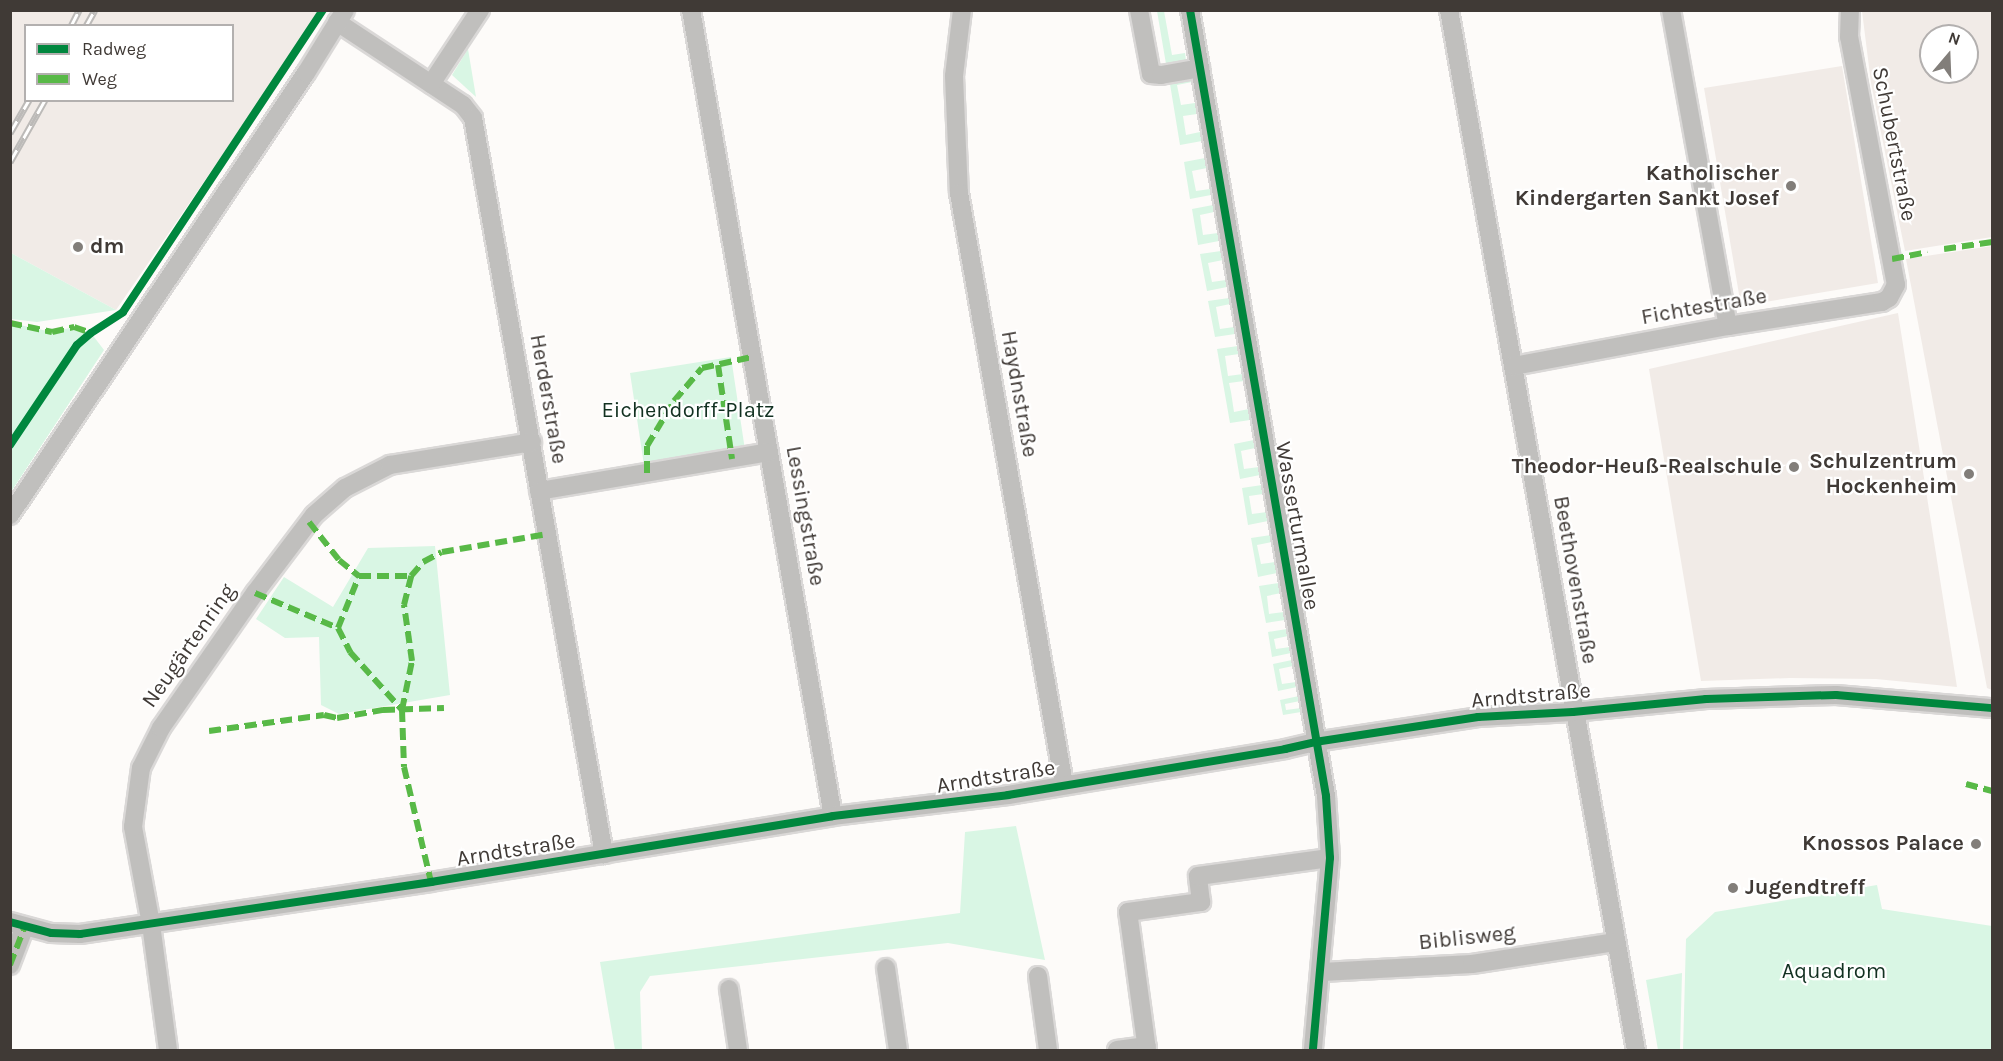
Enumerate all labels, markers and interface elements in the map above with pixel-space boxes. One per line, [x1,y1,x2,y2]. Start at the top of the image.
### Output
legend [24,24,234,102]
north arrow [1919,24,1979,84]
text: N [1946,28,1963,49]
text: Radweg [82,38,146,60]
street label: Schubertstraße [1866,65,1922,223]
text: Weg [82,68,117,90]
place label: Katholischer Kindergarten Sankt Josef [1515,160,1779,212]
marker: Katholischer Kindergarten Sankt Josef [1784,179,1798,193]
place label: dm [90,234,124,260]
marker: dm [71,240,85,254]
street label: Fichtestraße [1639,283,1769,331]
street label: Haydnstraße [995,329,1043,459]
street label: Herderstraße [524,332,572,466]
park label: Eichendorff-Platz [601,398,775,424]
street label: Wasserturmallee [1269,440,1325,612]
street label: Lessingstraße [780,444,830,588]
place label: Schulzentrum Hockenheim [1809,448,1957,500]
place label: Theodor-Heuß-Realschule [1512,454,1782,480]
marker: Theodor-Heuß-Realschule [1787,460,1801,474]
marker: Schulzentrum Hockenheim [1962,467,1976,481]
street label: Beethovenstraße [1547,494,1603,666]
street label: Neugärtenring [137,579,241,713]
street label: Arndtstraße [1470,678,1592,714]
street label: Arndtstraße [935,755,1057,799]
street label: Arndtstraße [455,828,577,872]
place label: Knossos Palace [1802,831,1964,857]
marker: Knossos Palace [1969,837,1983,851]
place label: Jugendtreff [1745,875,1865,901]
marker: Jugendtreff [1726,881,1740,895]
street label: Biblisweg [1417,920,1517,956]
park label: Aquadrom [1782,959,1886,985]

